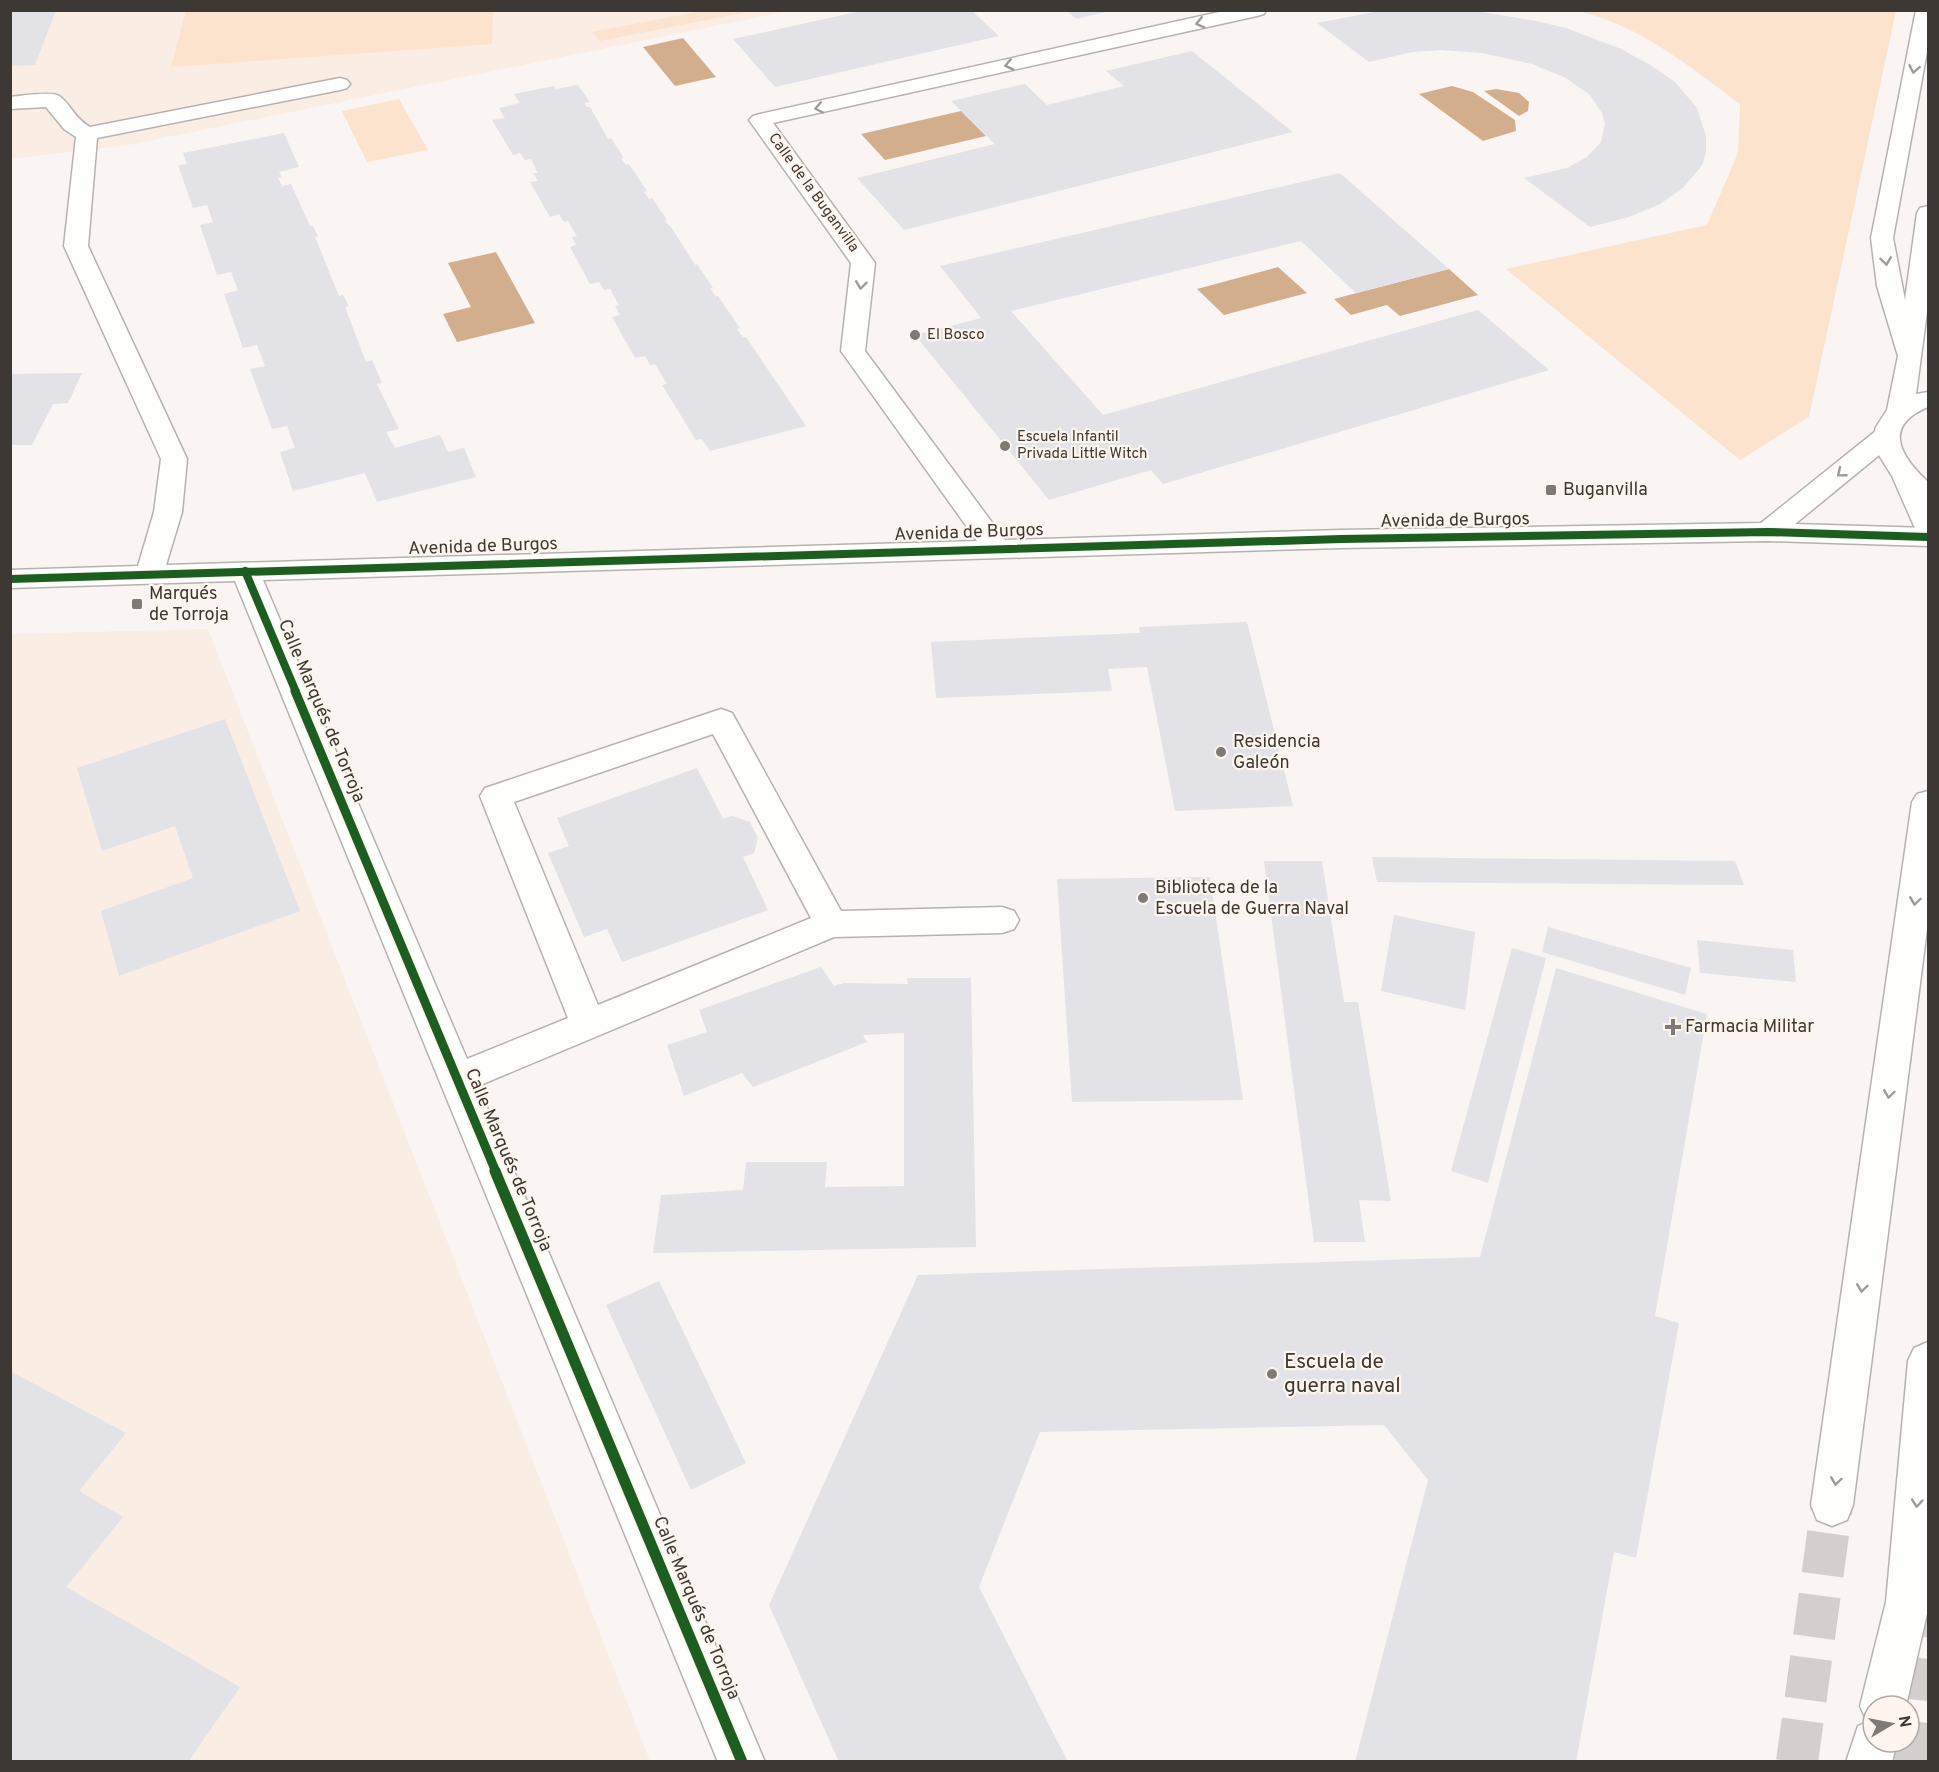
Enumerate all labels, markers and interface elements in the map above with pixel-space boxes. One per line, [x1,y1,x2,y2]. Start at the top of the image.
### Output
one-way arrow [1195,16,1205,29]
one-way arrow [1004,58,1014,71]
one-way arrow [1908,64,1921,74]
one-way arrow [814,100,824,113]
street label: Calle de la Buganvilla [763,130,863,256]
one-way arrow [1879,257,1891,266]
one-way arrow [855,281,867,290]
place label: El Bosco [927,326,985,345]
marker: El Bosco [908,328,922,342]
place label: Escuela Infantil Privada Little Witch [1017,428,1147,464]
marker: Escuela Infantil Privada Little Witch [998,439,1012,453]
one-way arrow [1837,466,1848,477]
place label: Buganvilla [1563,479,1648,502]
marker: Buganvilla [1544,483,1558,497]
street label: Avenida de Burgos [1380,508,1530,534]
street label: Avenida de Burgos [894,519,1044,547]
street label: Avenida de Burgos [408,533,558,561]
place label: Marqués de Torroja [149,583,229,627]
marker: Marqués de Torroja [130,597,144,611]
street label: Calle Marqués de Torroja [272,616,370,806]
place label: Residencia Galeón [1233,731,1320,775]
marker: Residencia Galeón [1214,745,1228,759]
place label: Biblioteca de la Escuela de Guerra Naval [1155,877,1349,921]
marker: Biblioteca de la Escuela de Guerra Naval [1136,891,1150,905]
one-way arrow [1909,896,1921,906]
place label: Farmacia Militar [1685,1016,1814,1039]
marker: Farmacia Militar [1666,1020,1680,1034]
street label: Calle Marqués de Torroja [459,1065,557,1255]
one-way arrow [1883,1090,1895,1099]
one-way arrow [1857,1283,1869,1292]
place label: Escuela de guerra naval [1284,1349,1401,1400]
marker: Escuela de guerra naval [1265,1367,1279,1381]
one-way arrow [1830,1476,1842,1485]
one-way arrow [1911,1499,1924,1508]
street label: Calle Marqués de Torroja [647,1513,745,1703]
north arrow [1861,1694,1921,1754]
text: N [1893,1714,1915,1729]

